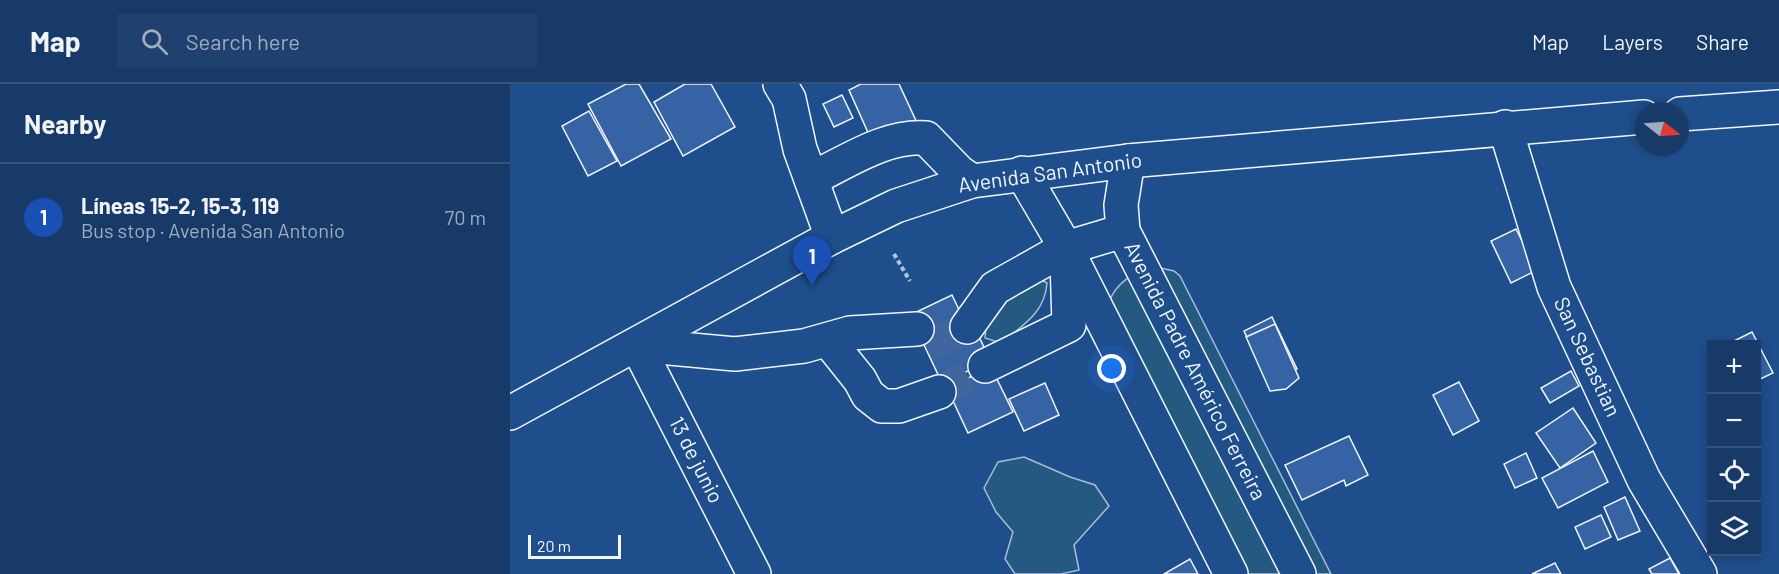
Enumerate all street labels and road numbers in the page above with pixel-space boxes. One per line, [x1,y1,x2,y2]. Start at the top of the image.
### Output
street label: Avenida San Antonio [956,146,1143,197]
street label: Avenida Padre Américo Ferreira [1120,237,1273,504]
street label: San Sebastian [1550,293,1627,420]
street label: 13 de junio [665,412,730,507]

